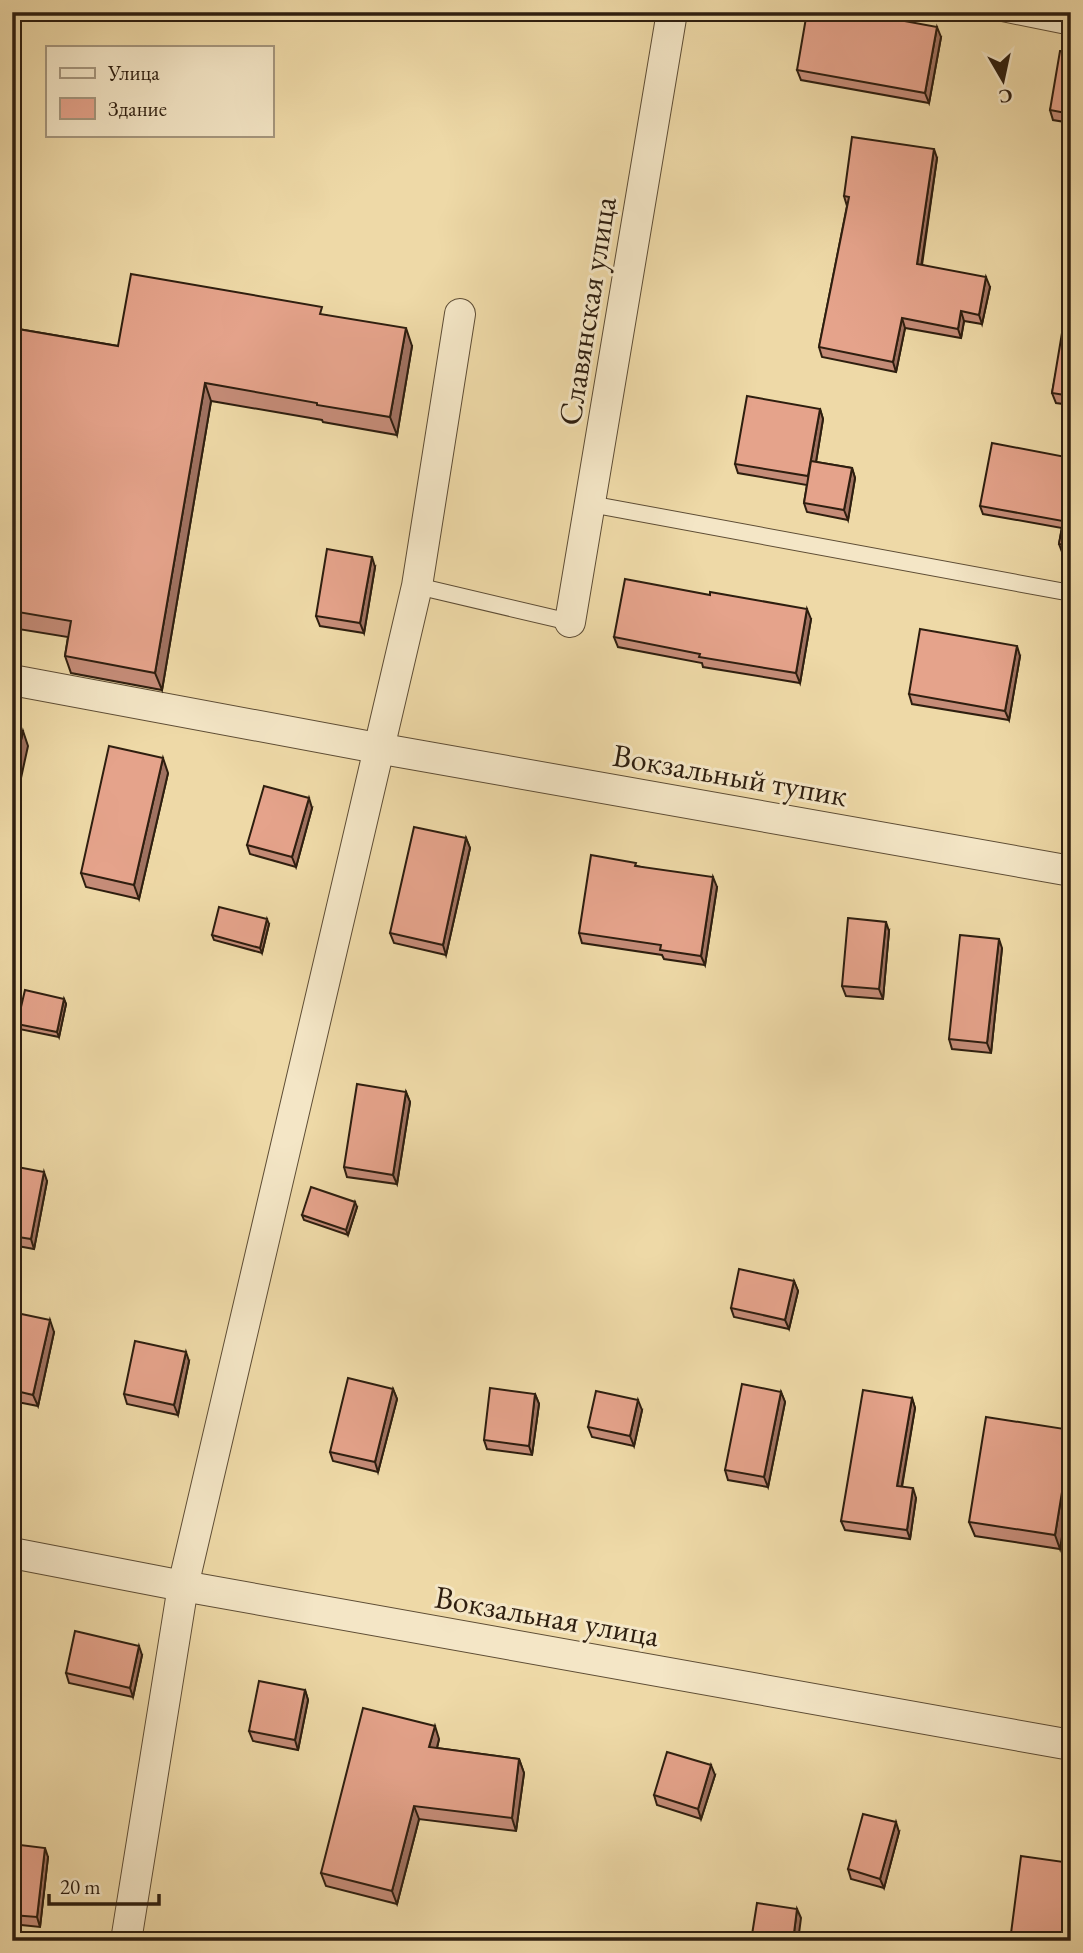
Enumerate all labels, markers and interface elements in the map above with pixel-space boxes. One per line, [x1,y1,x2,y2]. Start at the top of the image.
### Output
legend [46,46,273,136]
north arrow [968,46,1038,116]
text: Улица [107,59,160,86]
text: С [997,83,1014,110]
text: Здание [108,95,167,122]
street label: Славянская улица [548,194,626,428]
street label: Вокзальный тупик [609,734,851,816]
street label: Вокзальная улица [431,1576,663,1656]
scale bar [49,1862,159,1906]
text: 20 m [60,1873,101,1900]

